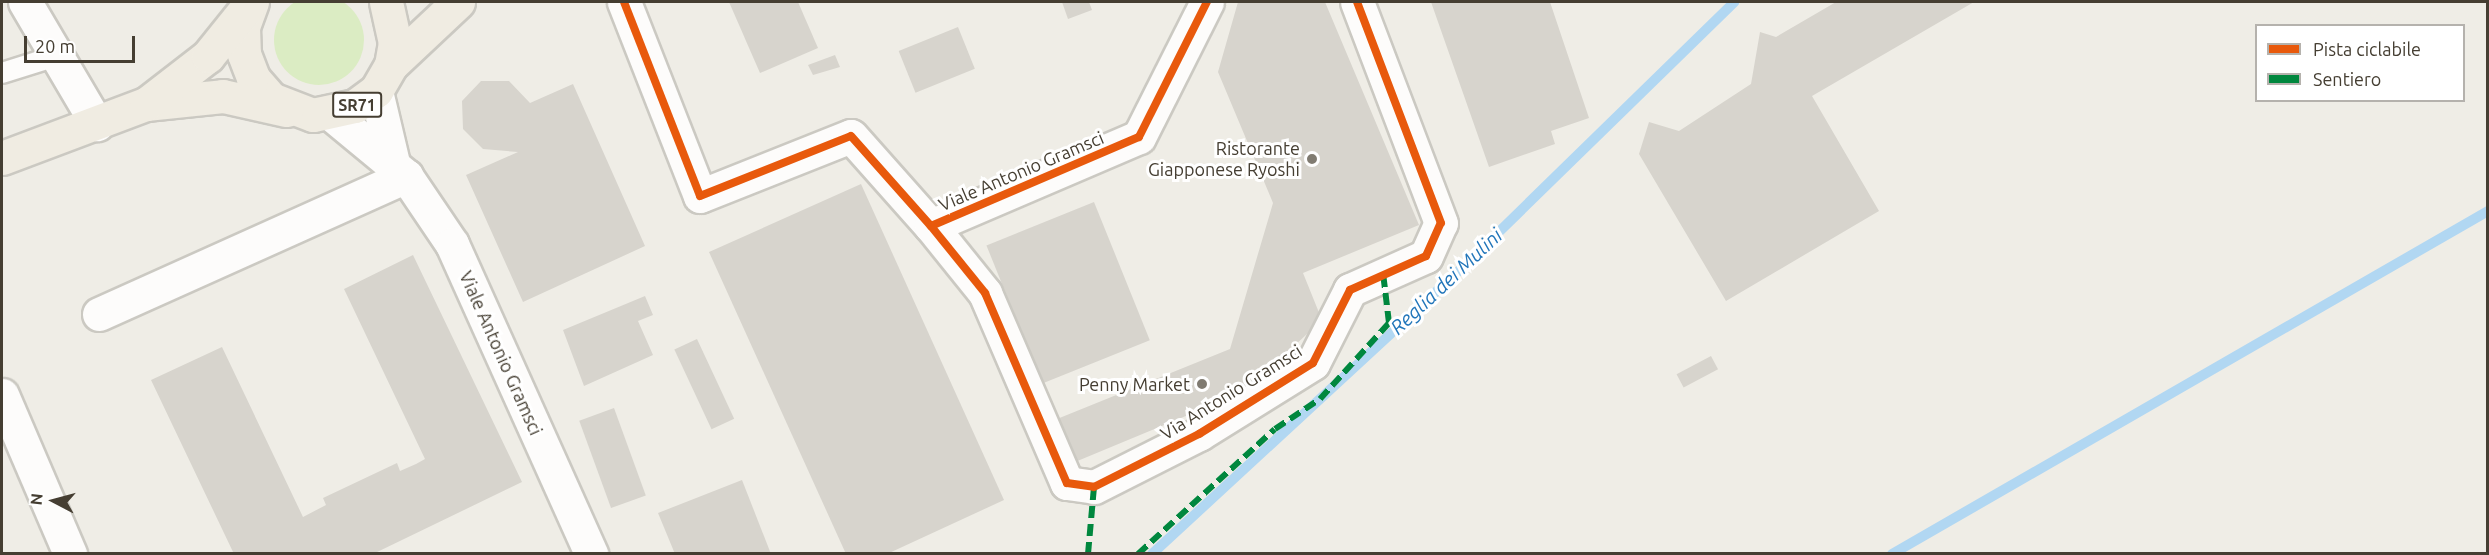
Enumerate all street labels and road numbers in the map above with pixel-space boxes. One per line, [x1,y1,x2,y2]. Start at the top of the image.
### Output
road number: SR71 [332,92,382,118]
street label: Viale Antonio Gramsci [935,126,1107,216]
street label: Viale Antonio Gramsci [455,268,547,438]
street label: Via Antonio Gramsci [1156,340,1306,444]

